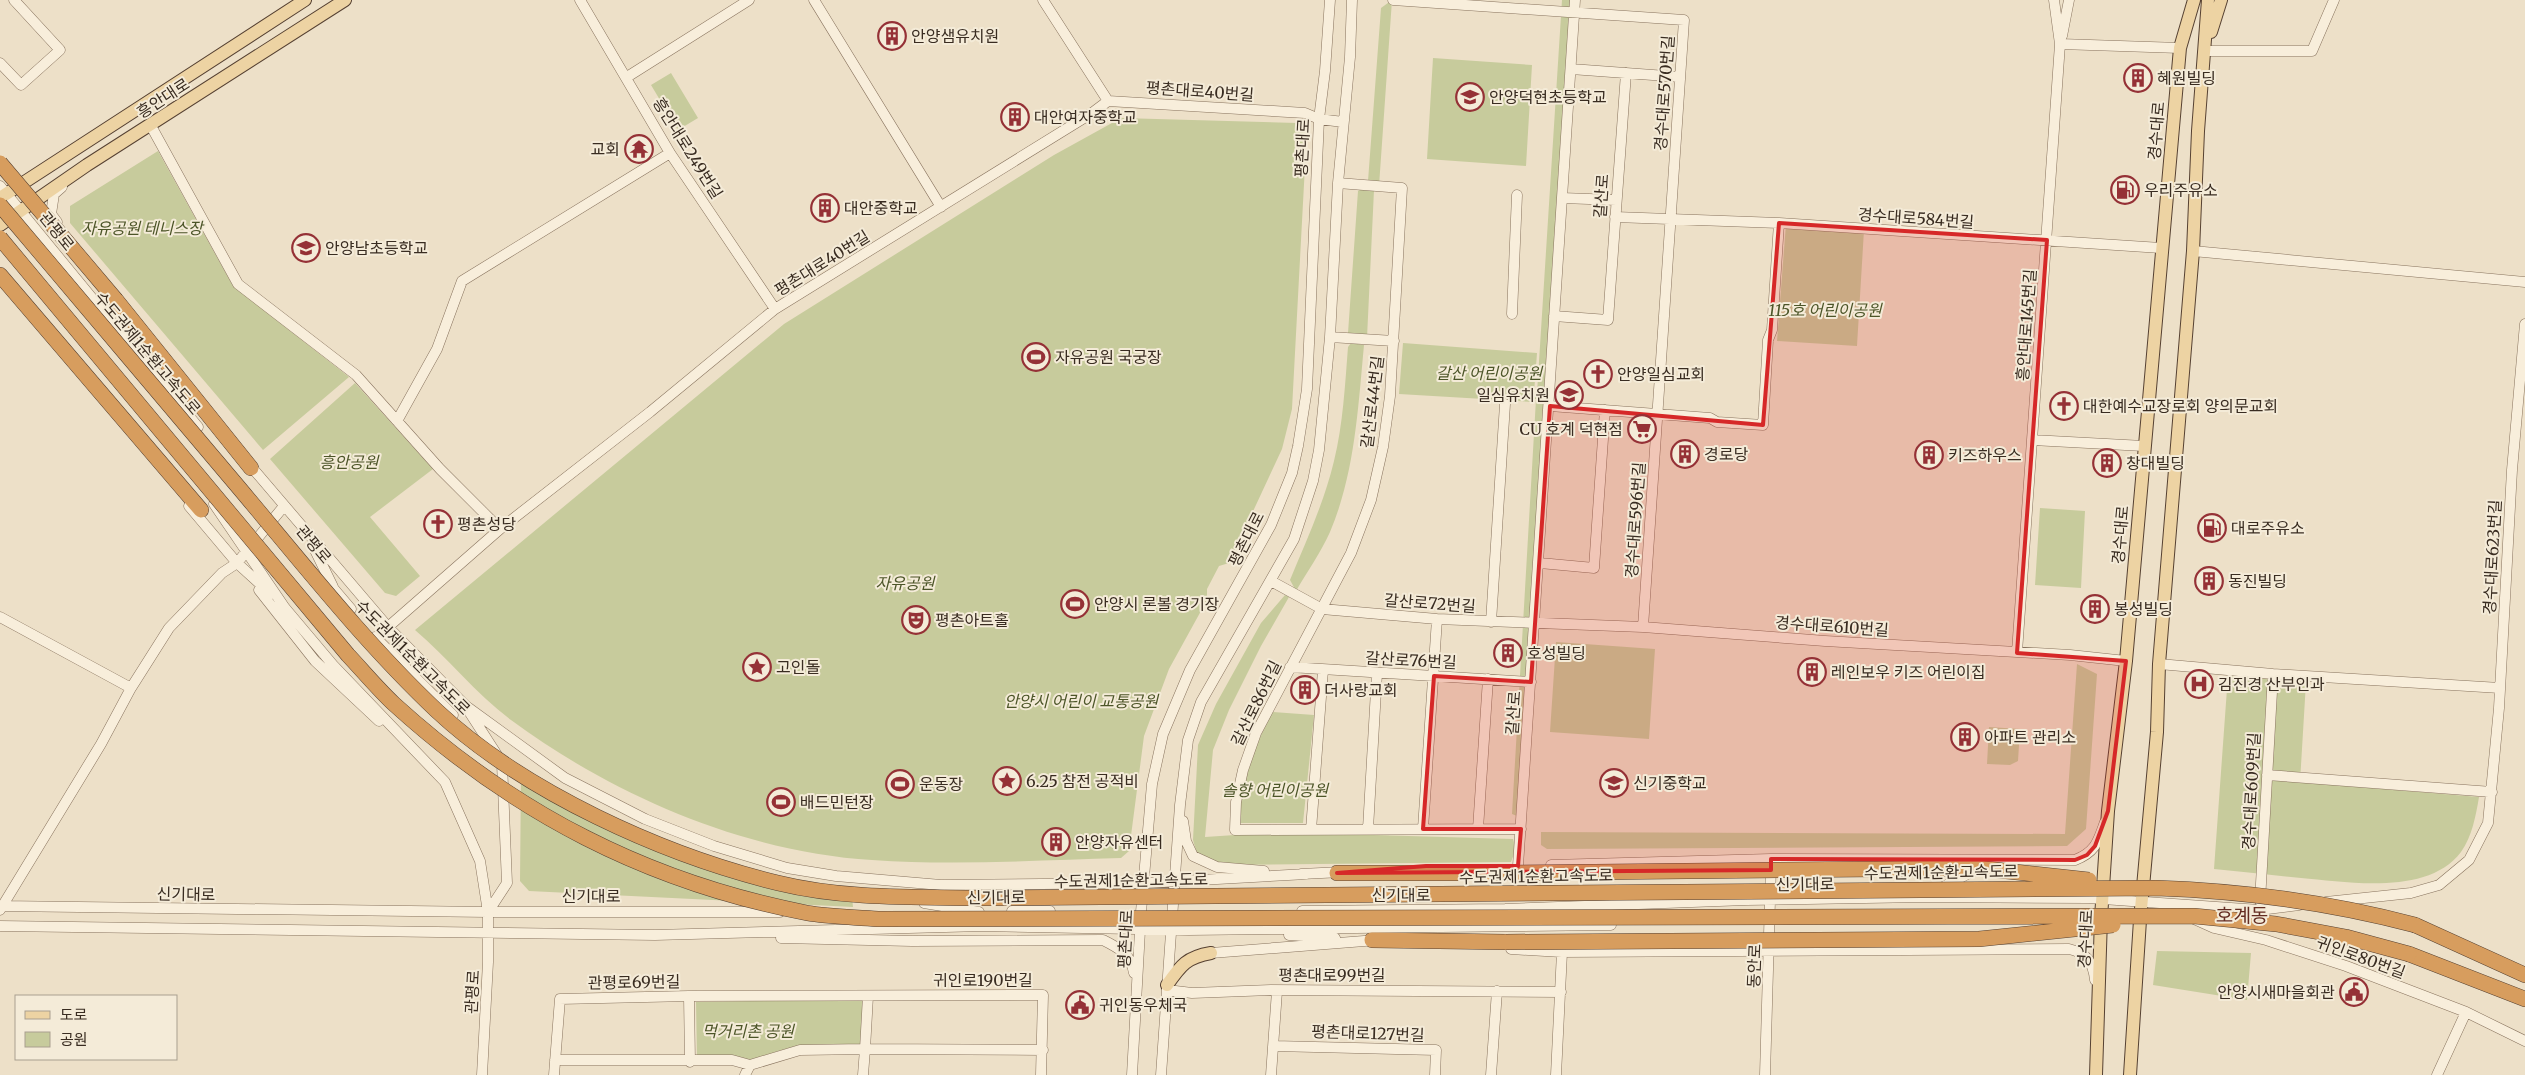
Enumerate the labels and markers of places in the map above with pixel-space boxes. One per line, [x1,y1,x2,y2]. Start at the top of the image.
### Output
building icon: 안양샘유치원 [877,21,907,51]
place label: 안양샘유치원 [911,26,999,46]
building icon: 혜원빌딩 [2123,63,2153,93]
place label: 혜원빌딩 [2157,68,2216,88]
school or university icon: 안양덕현초등학교 [1455,82,1485,112]
place label: 안양덕현초등학교 [1489,87,1607,107]
building icon: 대안여자중학교 [1000,102,1030,132]
place label: 대안여자중학교 [1034,107,1137,127]
temple icon: 교회 [624,134,654,164]
place label: 교회 [591,139,620,159]
fuel station icon: 우리주유소 [2110,175,2140,205]
place label: 우리주유소 [2144,180,2218,200]
building icon: 대안중학교 [810,193,840,223]
place label: 대안중학교 [844,198,918,218]
school or university icon: 안양남초등학교 [291,233,321,263]
place label: 안양남초등학교 [325,238,428,258]
sports icon: 자유공원 국궁장 [1021,342,1051,372]
place label: 자유공원 국궁장 [1055,347,1162,367]
church icon: 안양일심교회 [1583,359,1613,389]
place label: 안양일심교회 [1617,364,1705,384]
school or university icon: 일심유치원 [1554,380,1584,410]
place label: 일심유치원 [1476,385,1550,405]
church icon: 대한예수교장로회 양의문교회 [2049,391,2079,421]
place label: 대한예수교장로회 양의문교회 [2083,396,2278,416]
supermarket icon: CU 호계 덕현점 [1627,414,1657,444]
place label: CU 호계 덕현점 [1520,419,1623,439]
building icon: 경로당 [1670,439,1700,469]
building icon: 키즈하우스 [1914,440,1944,470]
place label: 경로당 [1704,444,1748,464]
place label: 키즈하우스 [1948,445,2022,465]
building icon: 창대빌딩 [2092,448,2122,478]
place label: 창대빌딩 [2126,453,2185,473]
church icon: 평촌성당 [423,509,453,539]
fuel station icon: 대로주유소 [2197,513,2227,543]
place label: 평촌성당 [457,514,516,534]
place label: 대로주유소 [2231,518,2305,538]
building icon: 동진빌딩 [2194,566,2224,596]
place label: 동진빌딩 [2228,571,2287,591]
sports icon: 안양시 론볼 경기장 [1060,589,1090,619]
place label: 안양시 론볼 경기장 [1094,594,1220,614]
building icon: 봉성빌딩 [2080,594,2110,624]
place label: 봉성빌딩 [2114,599,2173,619]
theatre icon: 평촌아트홀 [901,605,931,635]
place label: 평촌아트홀 [935,610,1009,630]
building icon: 호성빌딩 [1493,638,1523,668]
place label: 호성빌딩 [1527,643,1586,663]
place icon: 고인돌 [742,652,772,682]
place label: 고인돌 [776,657,820,677]
building icon: 레인보우 키즈 어린이집 [1797,657,1827,687]
place label: 레인보우 키즈 어린이집 [1831,662,1986,682]
hospital icon: 김진경 산부인과 [2184,669,2214,699]
place label: 김진경 산부인과 [2218,674,2325,694]
building icon: 더사랑교회 [1290,675,1320,705]
place label: 더사랑교회 [1324,680,1398,700]
building icon: 아파트 관리소 [1950,722,1980,752]
place label: 아파트 관리소 [1984,727,2076,747]
place icon: 6.25 참전 공적비 [992,766,1022,796]
school or university icon: 신기중학교 [1599,768,1629,798]
sports icon: 운동장 [885,769,915,799]
place label: 6.25 참전 공적비 [1026,771,1139,791]
place label: 신기중학교 [1633,773,1707,793]
place label: 운동장 [919,774,963,794]
sports icon: 배드민턴장 [766,787,796,817]
place label: 배드민턴장 [800,792,874,812]
building icon: 안양자유센터 [1041,827,1071,857]
place label: 안양자유센터 [1075,832,1163,852]
public building icon: 안양시새마을회관 [2339,977,2369,1007]
place label: 안양시새마을회관 [2217,982,2335,1002]
public building icon: 귀인동우체국 [1065,990,1095,1020]
place label: 귀인동우체국 [1099,995,1187,1015]

